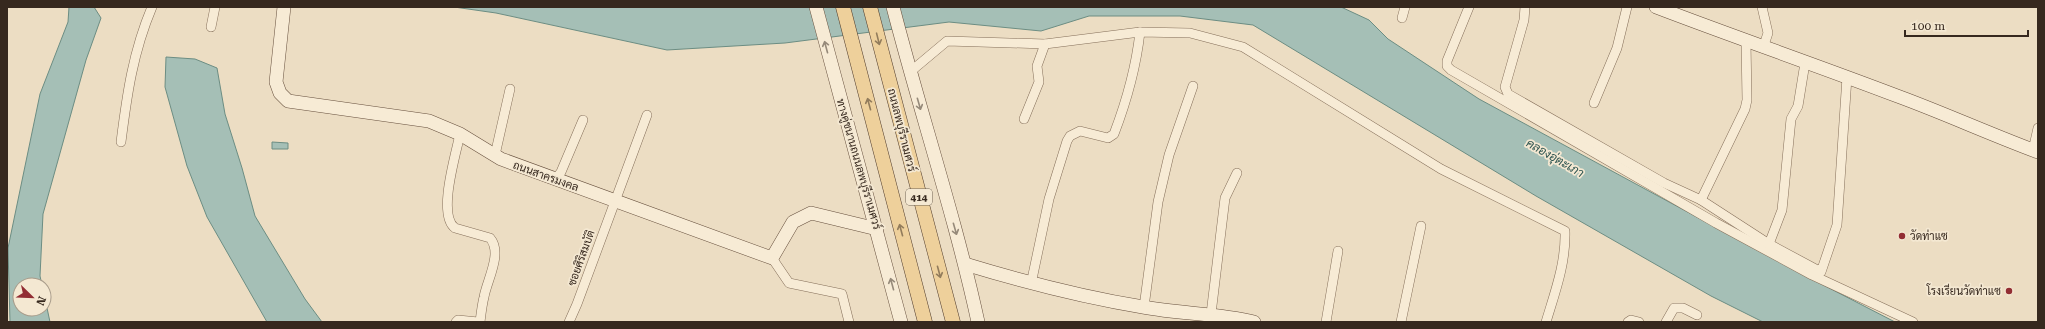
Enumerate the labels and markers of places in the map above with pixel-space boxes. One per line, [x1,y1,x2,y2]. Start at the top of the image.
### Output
place label: วัดท่าแซ [1910,229,1948,243]
marker: วัดท่าแซ [1897,231,1907,241]
place label: โรงเรียนวัดท่าแซ [1926,283,2001,298]
marker: โรงเรียนวัดท่าแซ [2004,286,2014,296]

